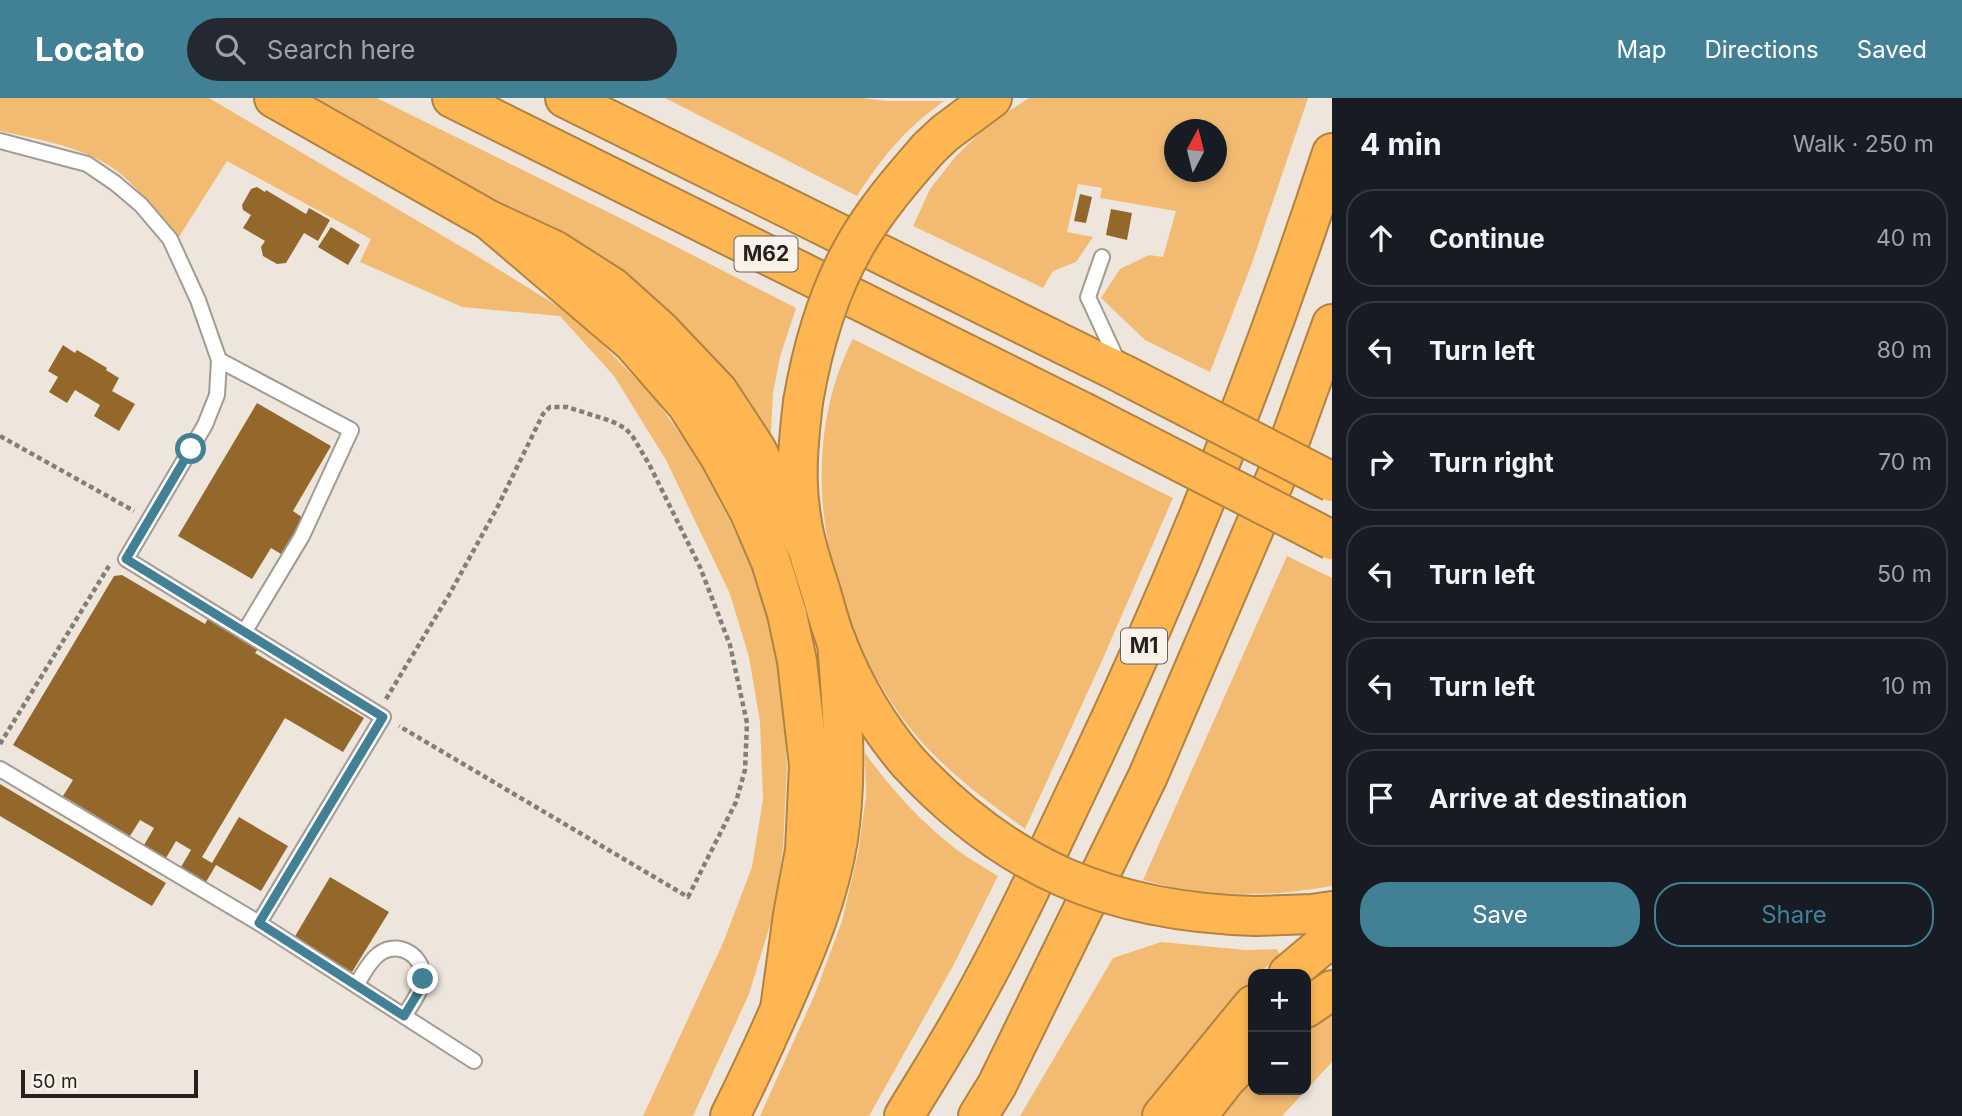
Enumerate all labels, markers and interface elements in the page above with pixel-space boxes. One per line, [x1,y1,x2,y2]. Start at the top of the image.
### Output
search box [187,18,677,81]
text: Locato [35,29,145,69]
icon: search [211,30,249,68]
text: Search here [267,34,415,65]
text: Map [1617,35,1666,64]
text: Directions [1704,35,1819,64]
text: Saved [1857,35,1927,64]
north arrow [1164,119,1227,182]
text: 4 min [1360,126,1442,162]
text: Walk · 250 m [1793,130,1934,158]
icon: ahead [1362,219,1400,257]
text: Continue [1429,223,1545,254]
text: 40 m [1876,224,1932,252]
road number: M62 [734,236,798,272]
icon: left [1362,331,1400,369]
text: Turn left [1429,335,1535,366]
text: 80 m [1877,336,1932,364]
route start [175,433,206,464]
icon: right [1362,443,1400,481]
text: Turn right [1429,447,1554,478]
text: 70 m [1878,448,1932,476]
icon: left [1362,555,1400,593]
text: Turn left [1429,559,1535,590]
text: 50 m [1877,560,1932,588]
road number: M1 [1121,628,1167,664]
icon: left [1362,667,1400,705]
text: Turn left [1429,671,1535,702]
text: 10 m [1882,672,1932,700]
icon: arrive [1362,779,1400,817]
text: Arrive at destination [1429,783,1688,814]
button: Save [1360,882,1640,947]
button: Share [1654,882,1934,947]
route end [407,963,438,994]
map controls [1248,969,1311,1095]
button: + [1248,969,1311,1032]
button: − [1248,1032,1311,1095]
scale bar [21,1067,198,1099]
text: 50 m [32,1070,78,1093]

